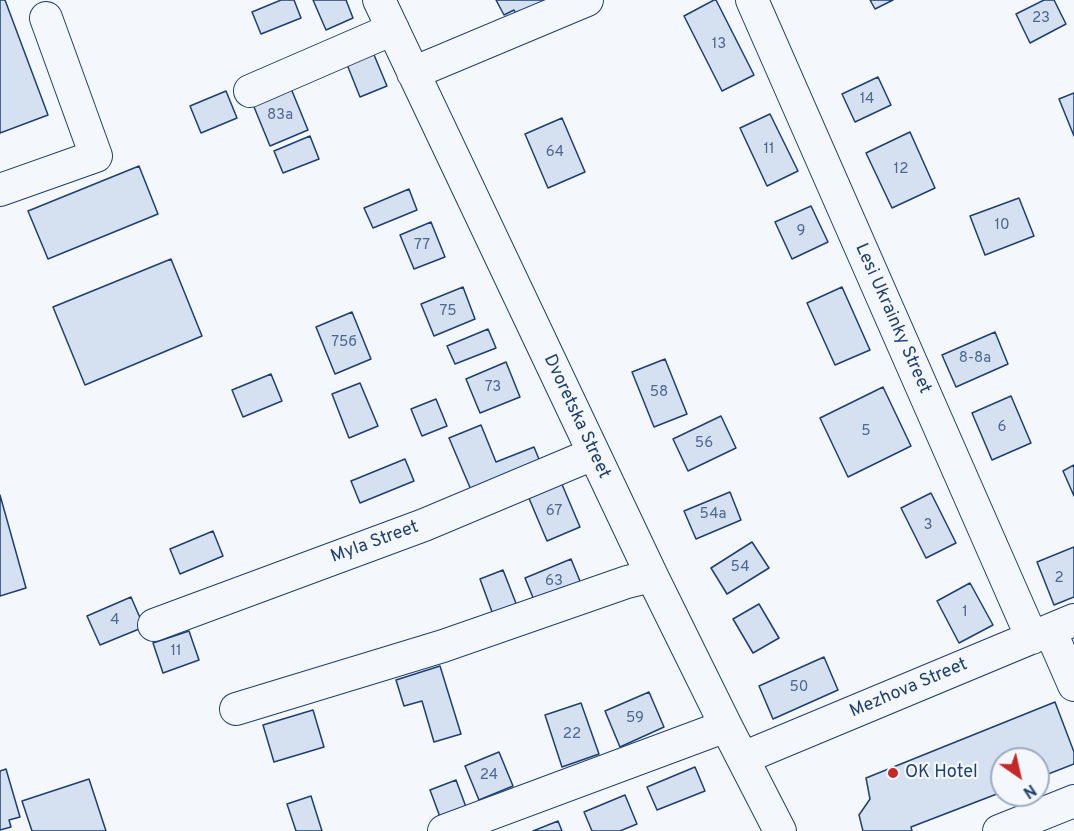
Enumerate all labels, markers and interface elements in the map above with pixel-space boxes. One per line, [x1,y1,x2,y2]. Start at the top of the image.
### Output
house number: 23 [1032,10,1050,28]
house number: 13 [712,36,726,54]
house number: 14 [860,91,874,109]
house number: 83а [267,107,293,125]
house number: 11 [763,141,775,159]
house number: 64 [546,144,564,162]
house number: 12 [894,161,908,179]
house number: 10 [994,217,1010,235]
house number: 9 [797,223,805,241]
house number: 77 [414,237,430,255]
street label: Lesi Ukrainky Street [849,240,935,398]
house number: 75 [439,303,457,321]
house number: 75б [331,334,357,352]
house number: 8-8а [959,350,991,368]
street label: Dvoretska Street [538,351,614,483]
house number: 73 [485,379,501,397]
house number: 58 [650,384,668,402]
house number: 6 [998,419,1006,437]
house number: 5 [861,423,871,441]
house number: 56 [695,435,713,453]
house number: 67 [546,503,562,521]
house number: 54а [700,506,726,524]
street label: Myla Street [328,517,422,569]
house number: 3 [923,517,933,535]
house number: 54 [731,559,749,577]
house number: 2 [1054,570,1064,588]
house number: 63 [545,573,563,591]
house number: 1 [962,604,968,622]
house number: 4 [110,612,120,630]
house number: 11 [170,643,182,661]
street label: Mezhova Street [847,655,971,723]
house number: 50 [790,679,808,697]
house number: 59 [626,710,644,728]
house number: 22 [563,726,581,744]
north arrow [990,747,1050,807]
place label: OK Hotel [905,762,978,784]
marker: OK Hotel [886,766,900,780]
house number: 24 [480,767,498,785]
text: N [1019,779,1039,802]

